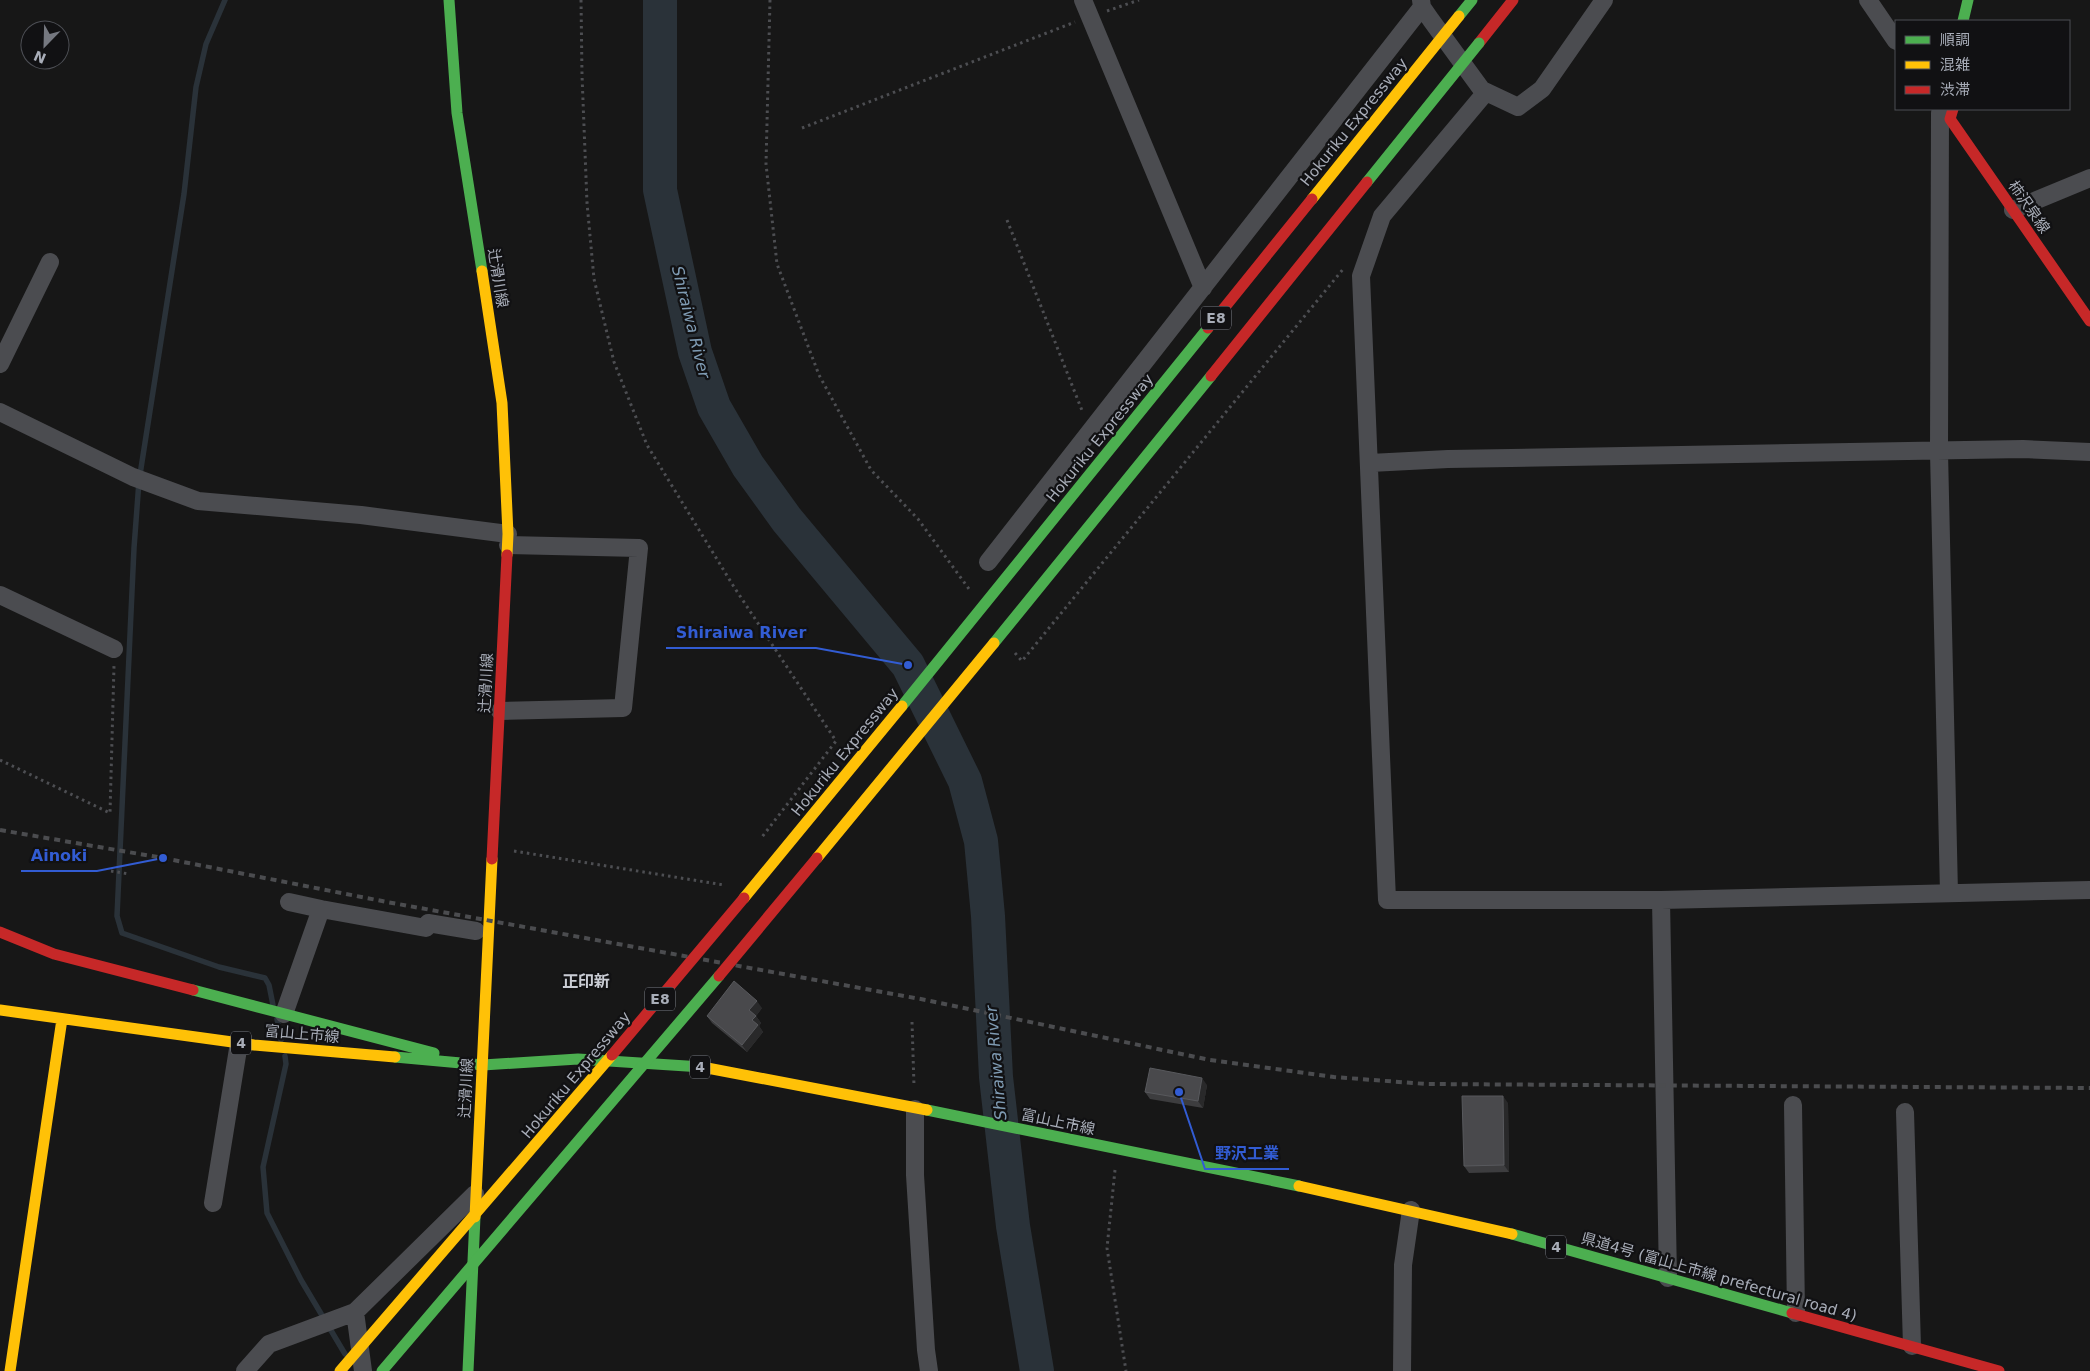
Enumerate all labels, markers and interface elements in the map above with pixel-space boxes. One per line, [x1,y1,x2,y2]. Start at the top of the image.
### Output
north arrow [20,20,70,70]
legend [1895,20,2070,110]
text: 順調 [1940,31,1970,49]
text: N [31,47,48,67]
street label: Hokuriku Expressway [1297,54,1411,190]
text: 混雑 [1940,56,1970,74]
text: 渋滞 [1940,81,1970,99]
street label: 柿沢泉線 [2004,177,2054,237]
street label: 辻滑川線 [484,247,512,309]
water label: Shiraiwa River [668,264,714,381]
road number: E8 [1201,306,1231,330]
street label: Hokuriku Expressway [1043,370,1157,506]
callout: Shiraiwa River [666,617,816,648]
text: Shiraiwa River [676,623,806,642]
street label: 辻滑川線 [475,653,497,713]
street label: Hokuriku Expressway [788,684,902,820]
callout: Ainoki [21,840,97,871]
text: Ainoki [31,846,87,865]
district label: 正印新 [562,972,610,991]
road number: E8 [645,988,675,1011]
water label: Shiraiwa River [981,1003,1010,1121]
street label: Hokuriku Expressway [518,1008,634,1142]
street label: 富山上市線 [264,1022,340,1046]
road number: 4 [231,1032,251,1054]
road number: 4 [690,1056,710,1078]
street label: 辻滑川線 [455,1058,477,1118]
street label: 富山上市線 [1019,1105,1097,1139]
callout: 野沢工業 [1205,1138,1289,1169]
text: 野沢工業 [1215,1144,1279,1163]
street label: 県道4号 (富山上市線 prefectural road 4) [1579,1229,1859,1325]
road number: 4 [1546,1236,1566,1258]

